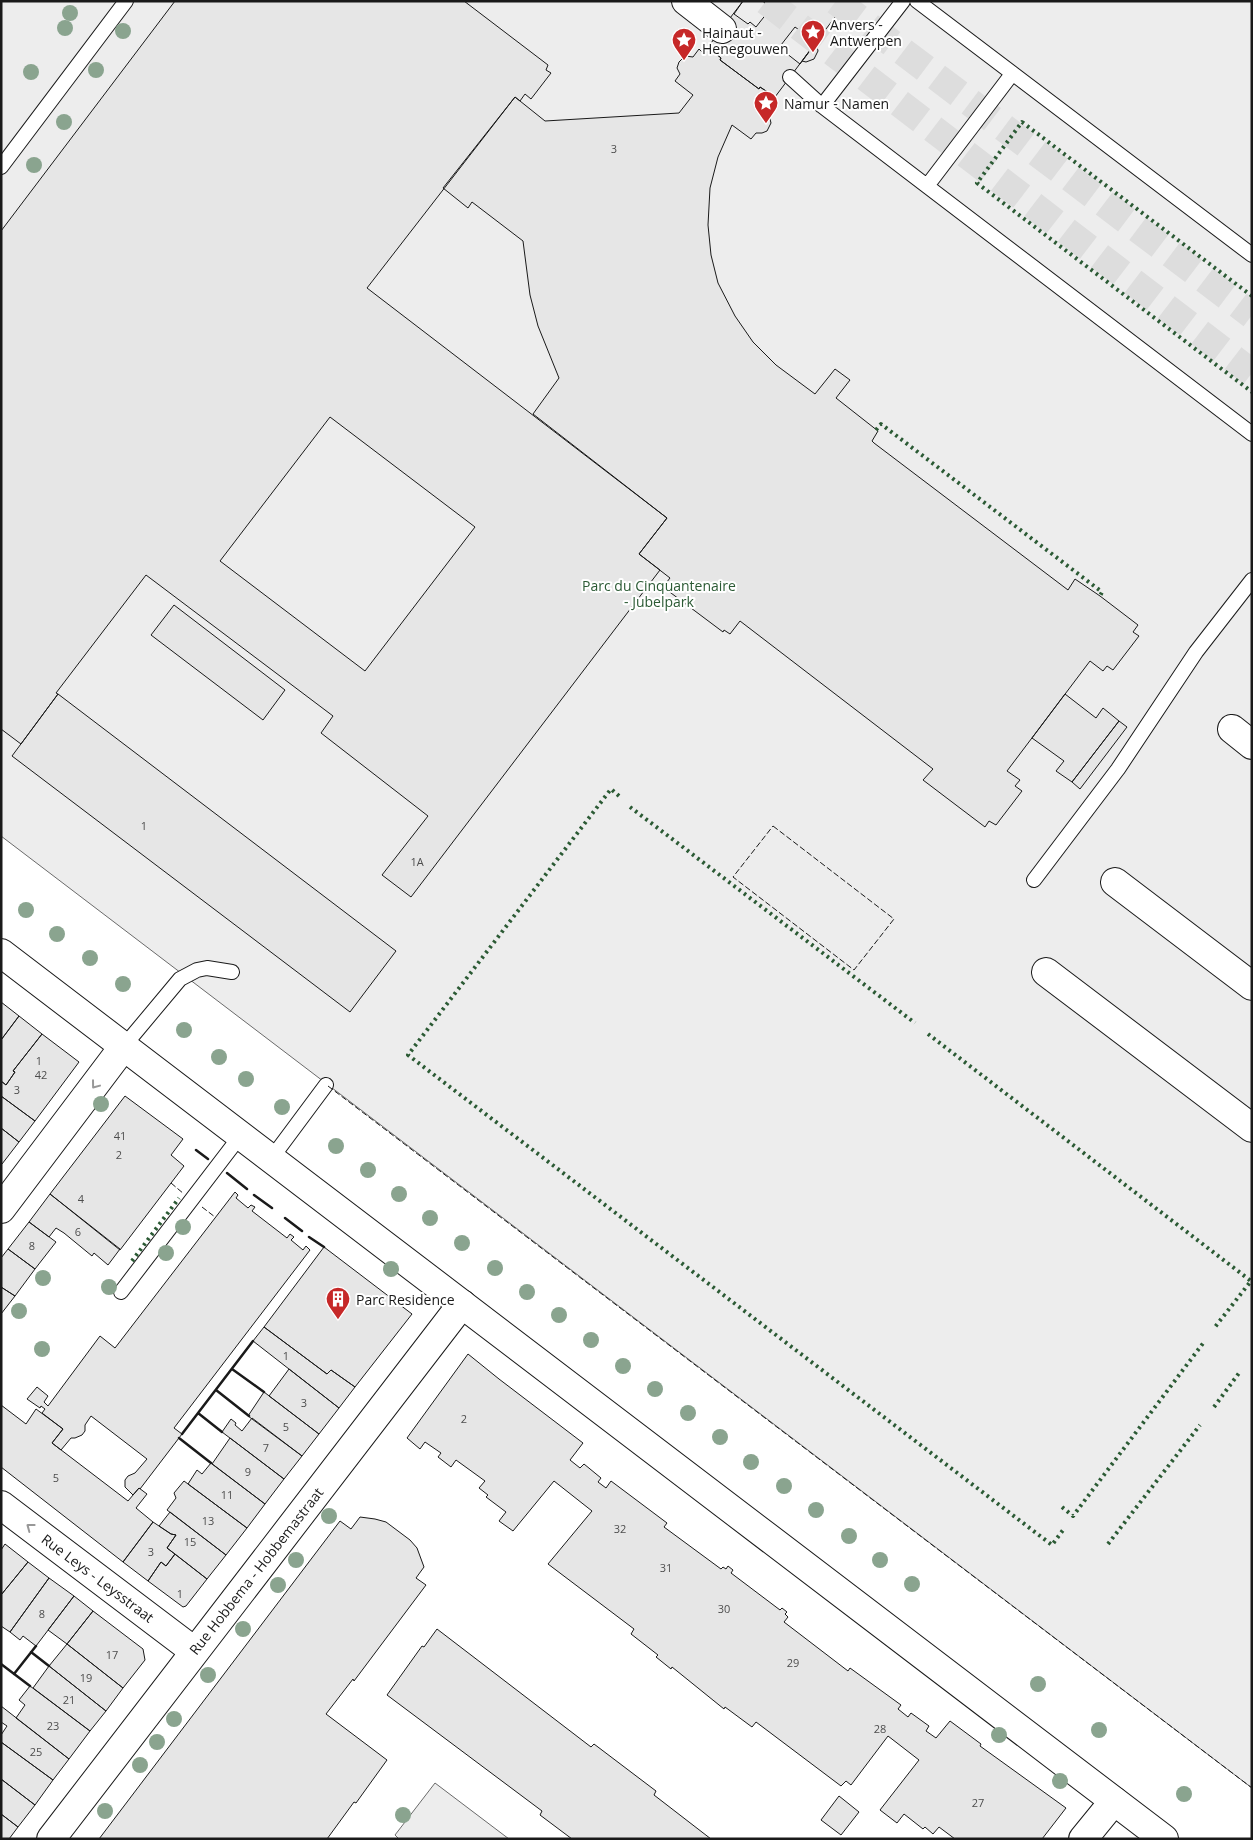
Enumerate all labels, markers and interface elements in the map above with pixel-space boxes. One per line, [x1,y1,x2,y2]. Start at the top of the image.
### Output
place label: Anvers - Antwerpen [830,15,902,50]
place icon: Anvers - Antwerpen [800,19,826,53]
place label: Hainaut - Henegouwen [702,23,789,58]
place icon: Hainaut - Henegouwen [671,27,697,61]
place icon: Namur - Namen [753,90,779,124]
place label: Namur - Namen [784,94,889,113]
house number: 3 [611,141,617,156]
park label: Parc du Cinquantenaire - Jubelpark [582,576,736,611]
house number: 1 [141,818,147,833]
house number: 1A [410,854,424,869]
house number: 1 [36,1053,42,1068]
house number: 42 [35,1067,47,1082]
one-way arrow [92,1079,101,1089]
house number: 3 [14,1082,20,1097]
house number: 41 [114,1128,126,1143]
house number: 2 [116,1147,122,1162]
house number: 4 [78,1191,85,1206]
house number: 6 [75,1224,81,1239]
house number: 8 [29,1238,35,1253]
building icon: Parc Residence [325,1286,351,1320]
place label: Parc Residence [356,1290,455,1309]
house number: 1 [283,1348,289,1363]
house number: 3 [301,1395,307,1410]
house number: 2 [461,1411,467,1426]
house number: 5 [283,1419,289,1434]
house number: 7 [263,1440,269,1455]
house number: 9 [245,1464,251,1479]
house number: 5 [53,1470,59,1485]
street label: Rue Hobbema - Hobbemastraat [185,1483,327,1659]
house number: 11 [221,1487,233,1502]
house number: 13 [202,1513,214,1528]
house number: 32 [614,1521,626,1536]
one-way arrow [27,1524,36,1532]
street label: Rue Leys - Leysstraat [38,1529,158,1627]
house number: 15 [184,1534,196,1549]
house number: 3 [148,1544,154,1559]
house number: 31 [660,1560,672,1575]
house number: 1 [177,1586,183,1601]
house number: 30 [718,1601,730,1616]
house number: 8 [39,1606,45,1621]
house number: 17 [106,1647,118,1662]
house number: 29 [787,1655,799,1670]
house number: 19 [80,1670,92,1685]
house number: 21 [63,1692,75,1707]
house number: 23 [47,1718,59,1733]
house number: 28 [874,1721,886,1736]
house number: 25 [30,1744,42,1759]
house number: 27 [972,1795,984,1810]

